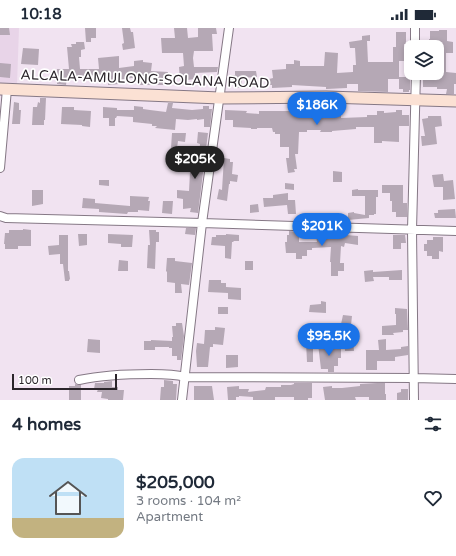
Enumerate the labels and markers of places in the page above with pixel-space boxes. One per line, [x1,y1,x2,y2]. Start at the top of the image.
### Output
pin: $186K [289,92,345,126]
pin: $205K [167,146,223,180]
pin: $201K [294,213,350,247]
pin: $95.5K [296,323,362,357]

